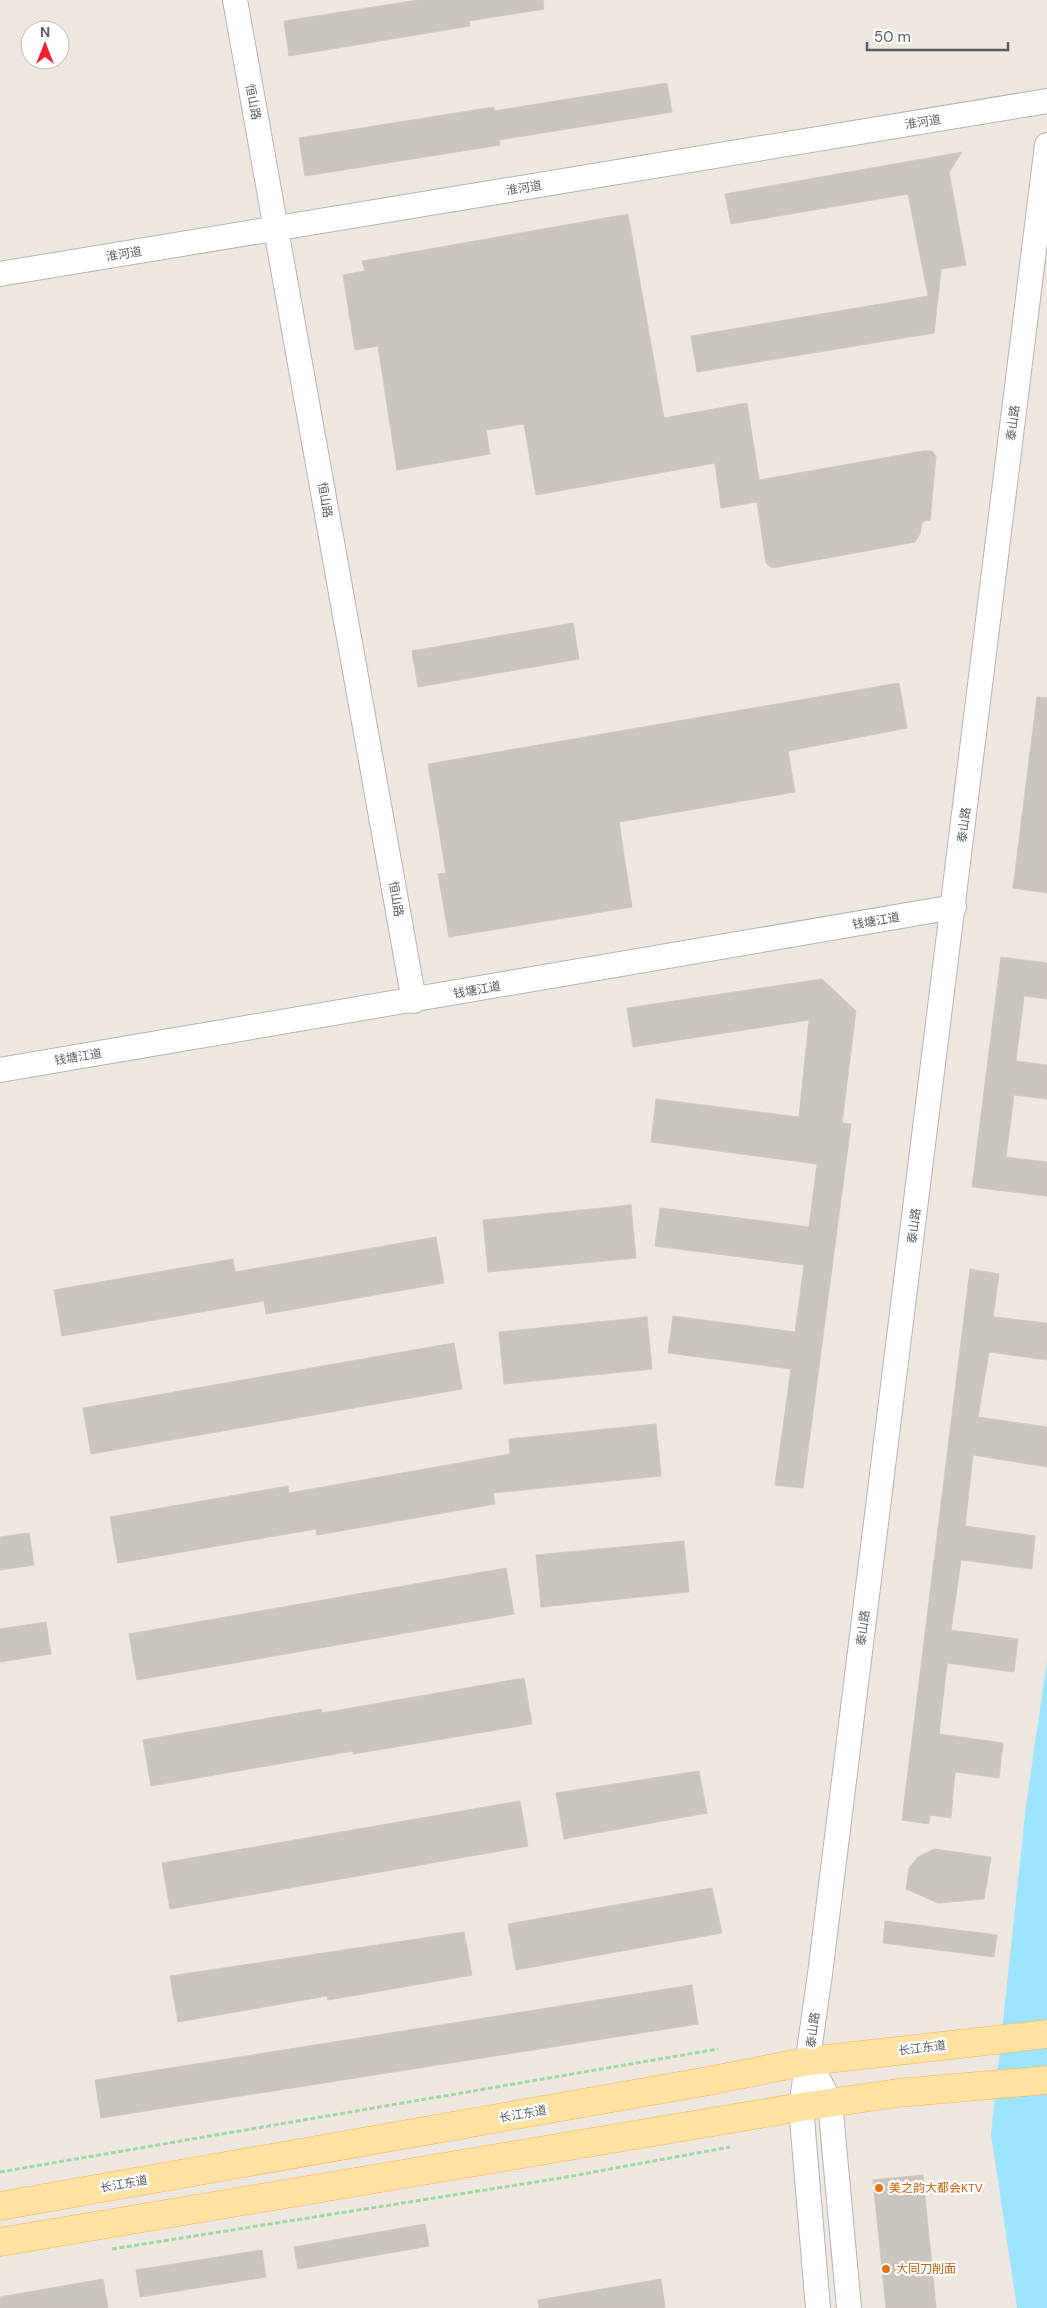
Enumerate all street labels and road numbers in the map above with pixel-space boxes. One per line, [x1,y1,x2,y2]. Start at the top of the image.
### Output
street label: 恒山路 [242,83,264,121]
street label: 淮河道 [904,111,942,133]
street label: 淮河道 [505,177,543,199]
street label: 淮河道 [105,243,143,265]
street label: 泰山路 [1003,404,1023,442]
street label: 恒山路 [314,481,336,519]
street label: 泰山路 [954,806,974,844]
street label: 恒山路 [385,880,407,918]
street label: 钱塘江道 [851,909,901,933]
street label: 钱塘江道 [452,978,502,1002]
street label: 钱塘江道 [53,1045,103,1069]
street label: 泰山路 [904,1207,924,1245]
street label: 泰山路 [853,1609,873,1647]
street label: 泰山路 [803,2011,823,2049]
street label: 长江东道 [897,2037,947,2059]
street label: 长江东道 [498,2102,548,2126]
street label: 长江东道 [99,2172,149,2196]

